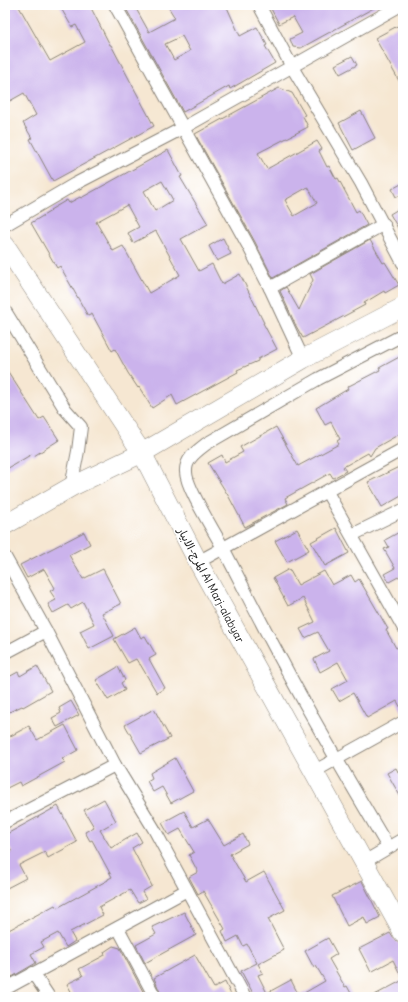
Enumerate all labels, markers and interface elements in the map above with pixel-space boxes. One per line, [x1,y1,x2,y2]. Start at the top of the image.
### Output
street label: المرج-الابيار Al Marj-alabyar [173,524,248,646]

